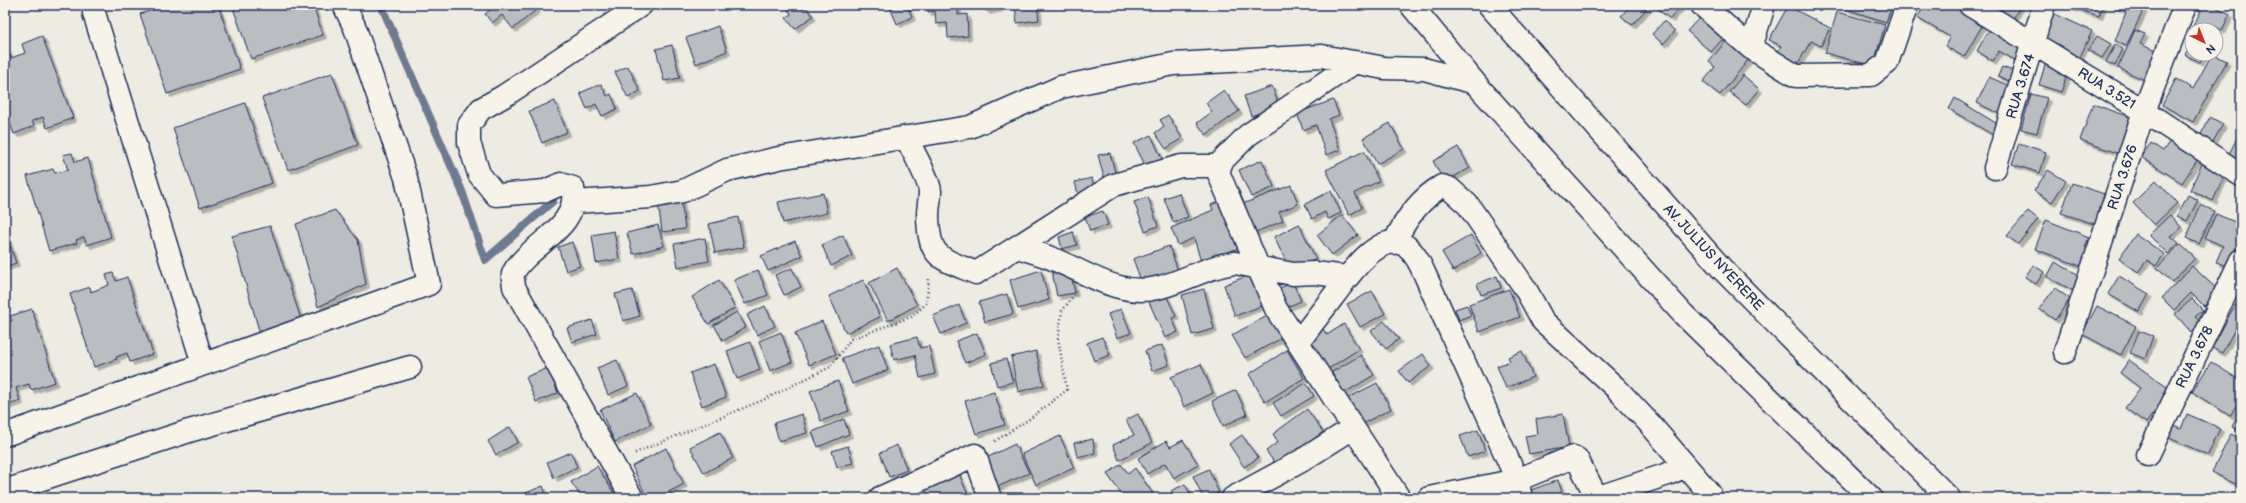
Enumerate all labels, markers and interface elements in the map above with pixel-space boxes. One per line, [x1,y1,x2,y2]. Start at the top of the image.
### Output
north arrow [2184,22,2224,62]
text: N [2203,41,2218,57]
street label: RUA 3.674 [2002,51,2039,121]
street label: RUA 3.521 [2075,64,2139,113]
street label: RUA 3.676 [2104,142,2141,212]
street label: AV. JULIUS NYERERE [1660,201,1767,314]
street label: RUA 3.678 [2172,323,2217,391]

